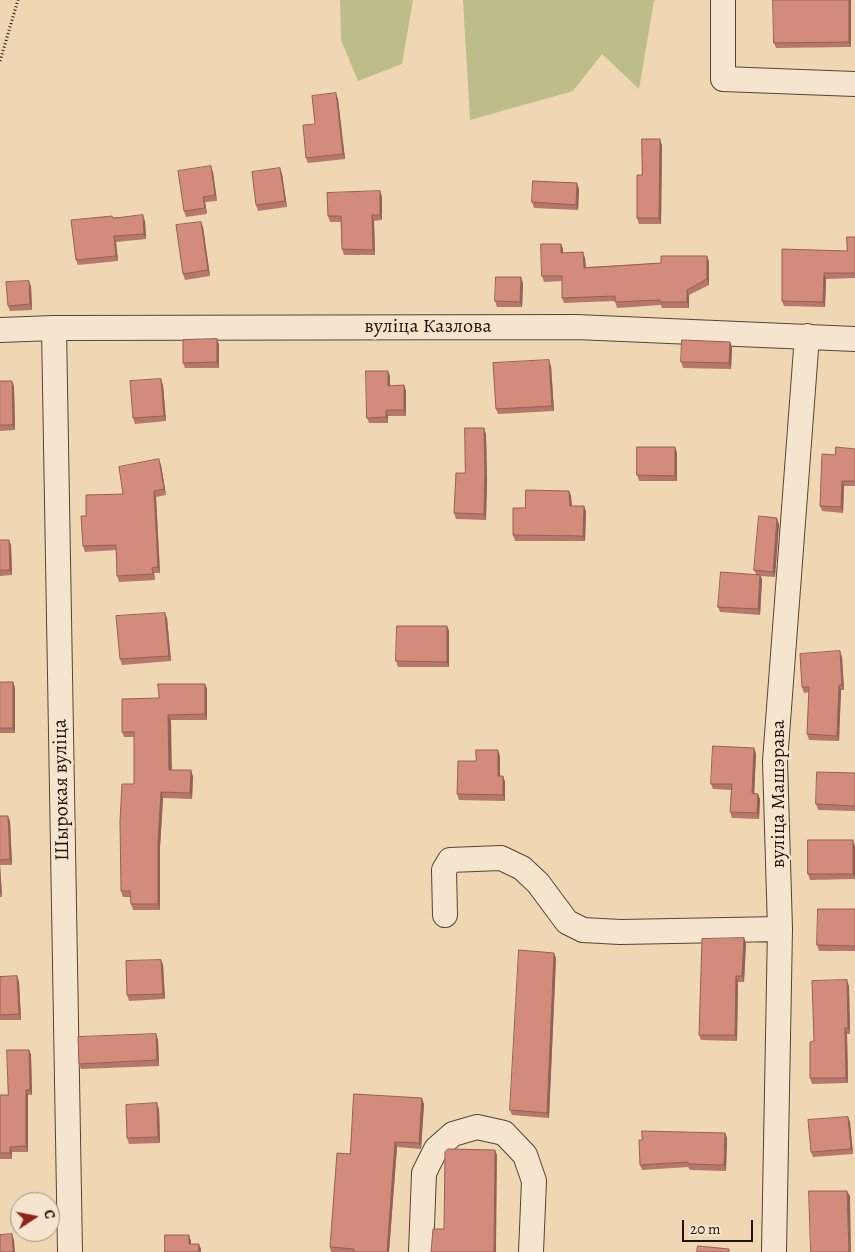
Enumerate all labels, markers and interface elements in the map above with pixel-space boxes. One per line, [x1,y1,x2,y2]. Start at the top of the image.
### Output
street label: вуліца Казлова [364,315,492,339]
street label: Шырокая вуліца [49,719,75,861]
street label: вуліца Машэрава [767,720,791,868]
north arrow [10,1192,60,1242]
text: С [39,1208,59,1220]
scale bar [685,1210,756,1242]
text: 20 m [690,1219,721,1239]

